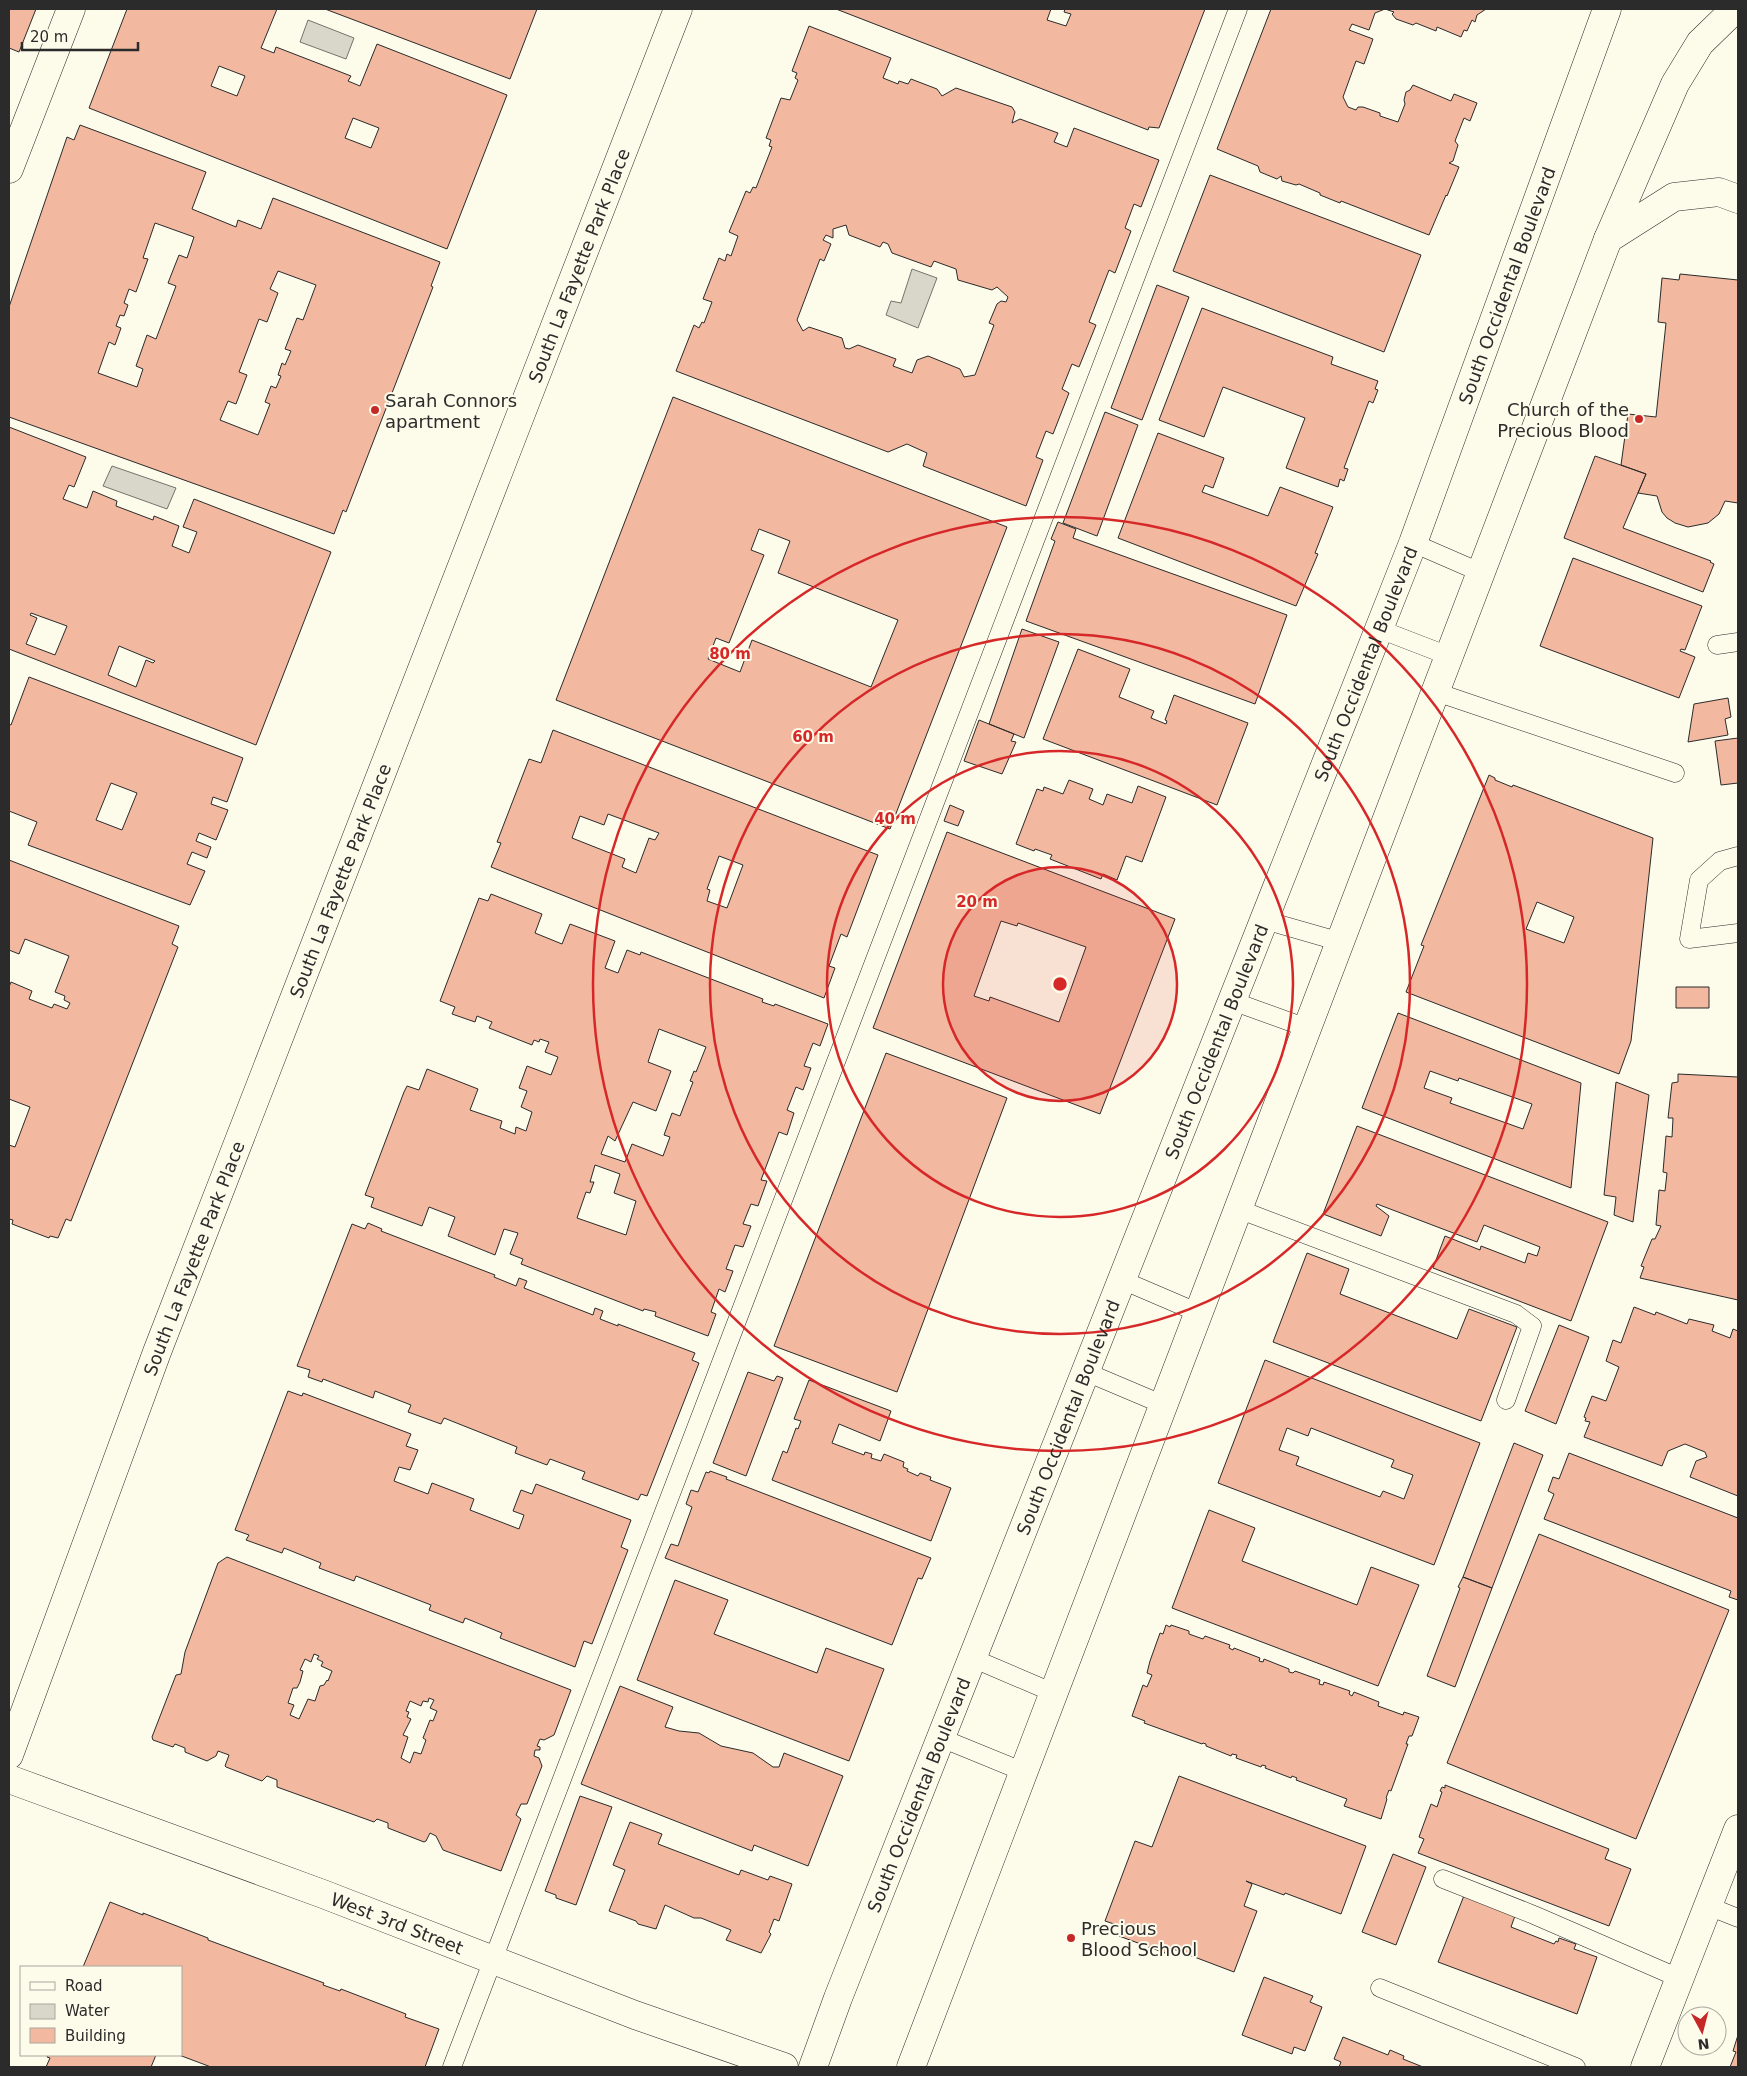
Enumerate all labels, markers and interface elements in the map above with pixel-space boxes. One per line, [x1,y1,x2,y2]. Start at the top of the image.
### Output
scale bar [22,20,139,52]
text: 20 m [30,28,68,46]
street label: South La Fayette Park Place [524,145,634,385]
street label: South Occidental Boulevard [1454,164,1559,407]
place label: Sarah Connors apartment [385,390,517,432]
place label: Church of the Precious Blood [1497,399,1629,441]
marker: Sarah Connors apartment [369,404,381,416]
marker: Church of the Precious Blood [1633,413,1645,425]
street label: South Occidental Boulevard [1309,543,1421,784]
text: 80 m [709,645,751,663]
text: 60 m [792,728,834,746]
street label: South La Fayette Park Place [285,760,395,1001]
text: 40 m [874,810,916,828]
text: 20 m [956,893,998,911]
street label: South Occidental Boulevard [1160,921,1272,1162]
centre of rings [1051,975,1069,993]
street label: South La Fayette Park Place [139,1138,248,1378]
street label: South Occidental Boulevard [1012,1297,1123,1538]
street label: South Occidental Boulevard [862,1674,974,1915]
street label: West 3rd Street [328,1888,466,1958]
place label: Precious Blood School [1081,1918,1197,1960]
marker: Precious Blood School [1065,1932,1077,1944]
legend [20,1966,182,2056]
text: Road [65,1977,103,1995]
text: Water [65,2002,110,2020]
north arrow [1677,2006,1727,2056]
text: Building [65,2027,126,2045]
text: N [1697,2035,1710,2053]

